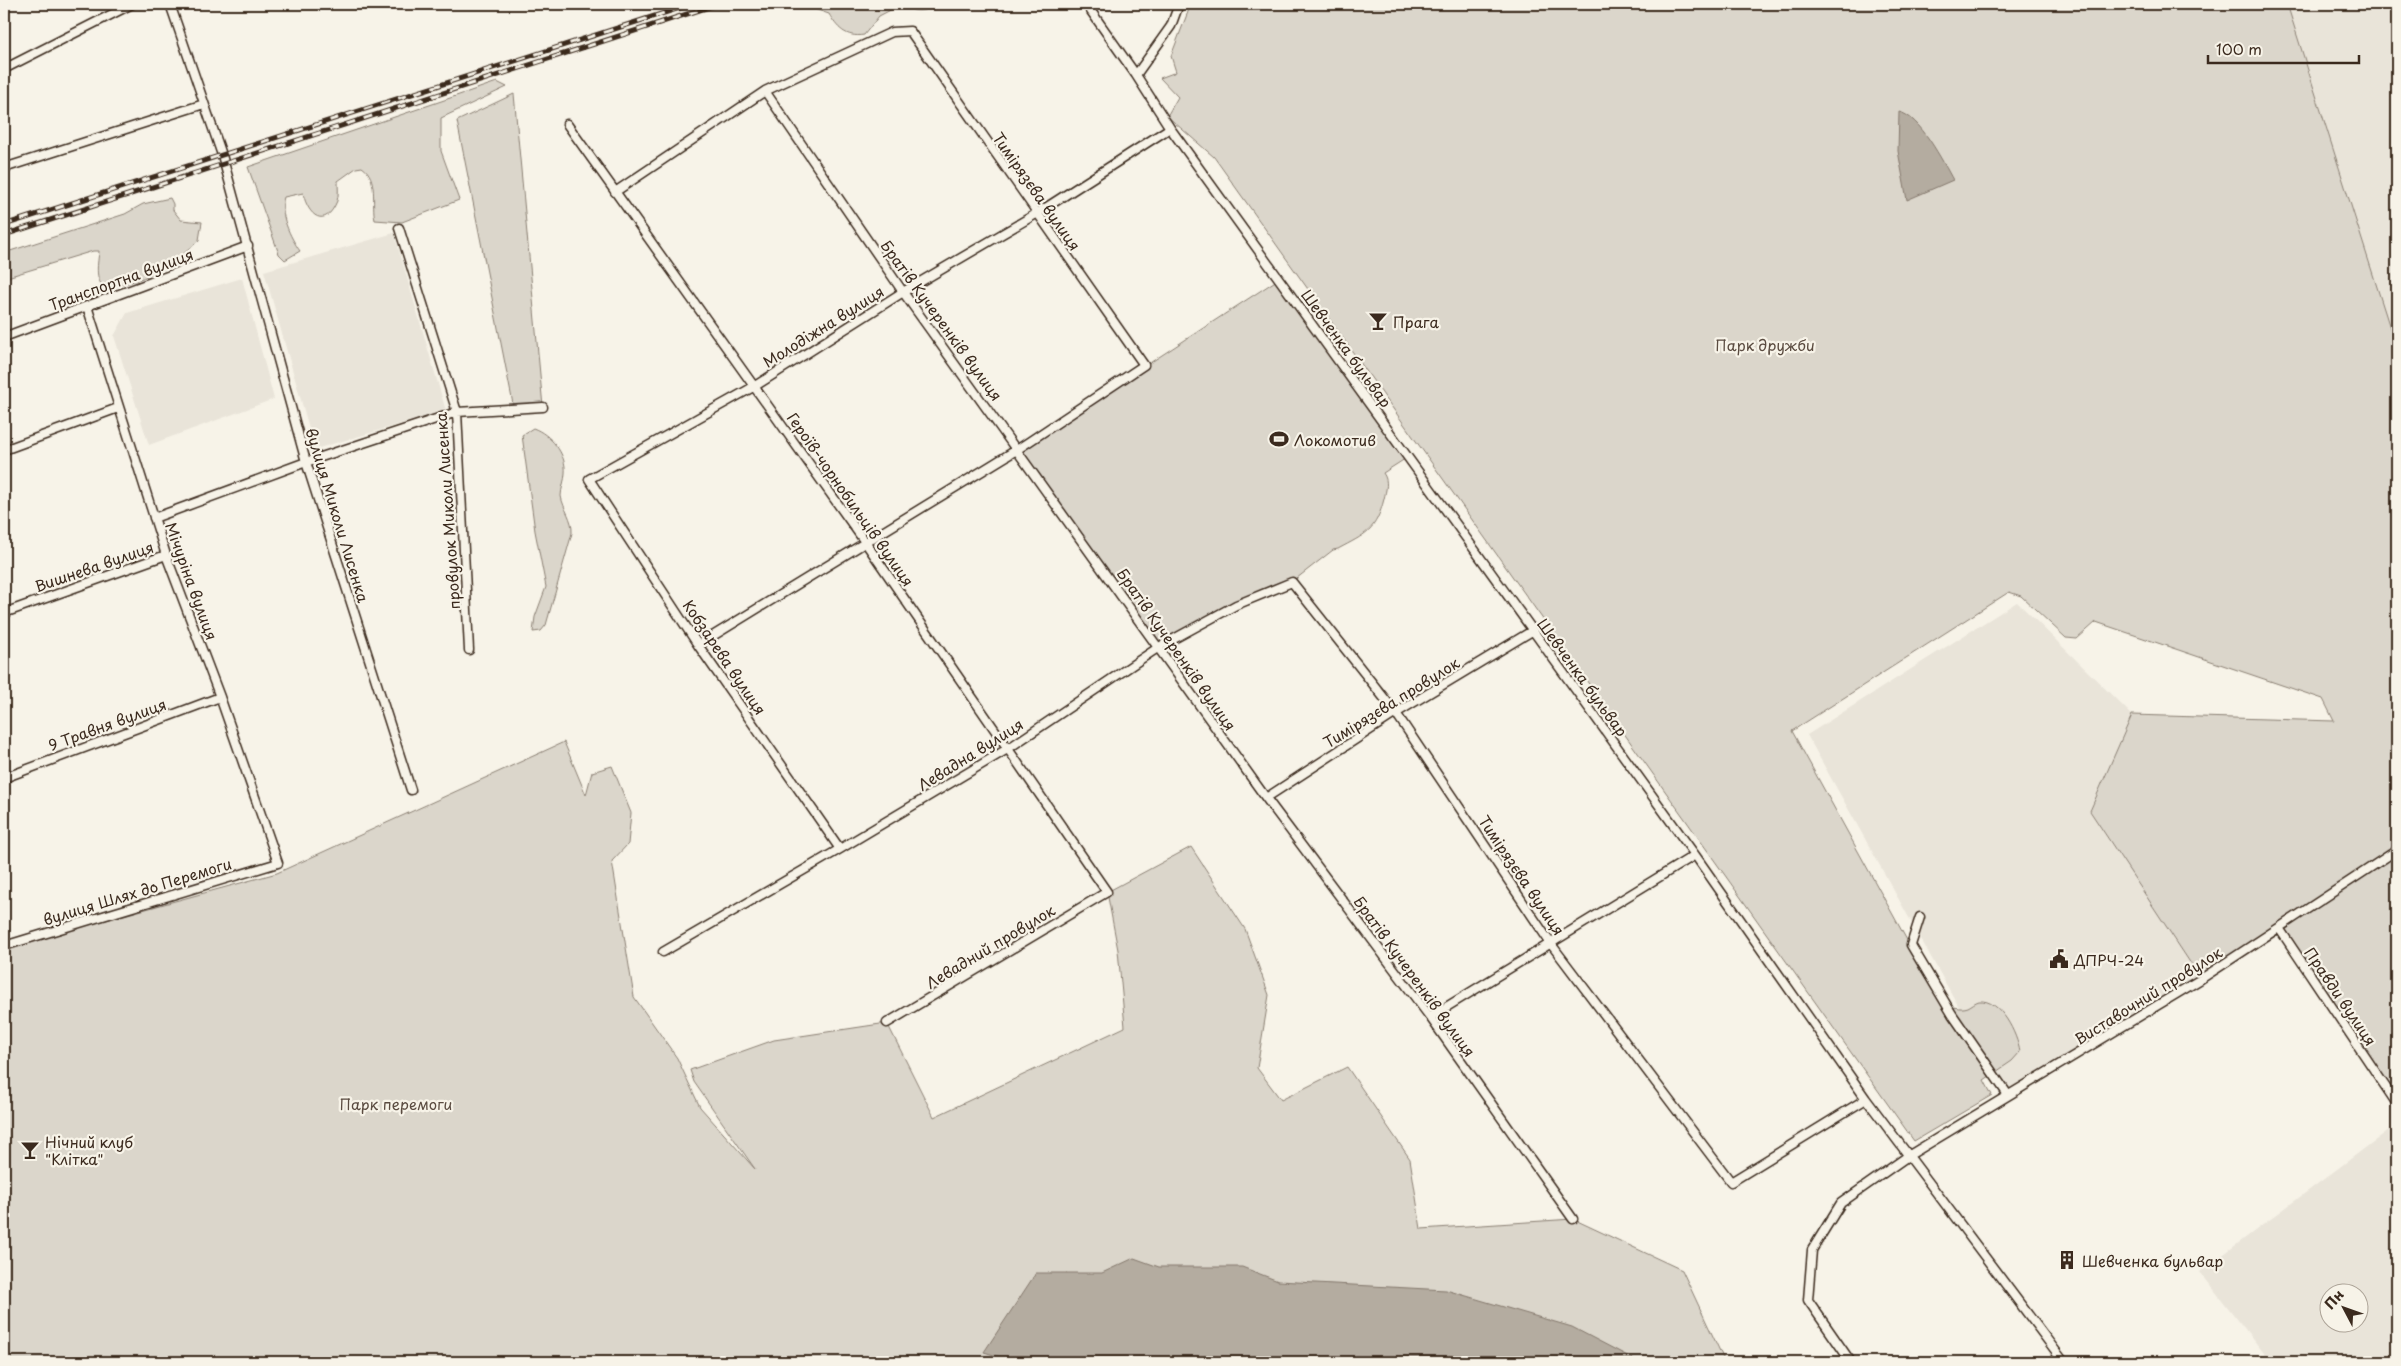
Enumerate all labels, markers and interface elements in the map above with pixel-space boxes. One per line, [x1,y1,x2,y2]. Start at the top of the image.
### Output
scale bar [2208,32,2360,64]
text: 100 m [2216,37,2262,60]
street label: Тимірязєва вулиця [987,127,1087,255]
street label: Братів Кучеренків вулиця [876,235,1008,405]
street label: Транспортна вулиця [46,242,196,316]
street label: Молодіжна вулиця [758,279,888,373]
street label: Шевченка бульвар [1296,284,1398,412]
bar icon: Прага [1367,310,1389,332]
place label: Прага [1393,310,1439,333]
park label: Парк дружби [1715,333,1815,356]
street label: Героїв-чорнобильців вулиця [782,407,920,591]
street label: провулок Миколи Лисенка [429,411,465,610]
street label: вулиця Миколи Лисенка [301,425,376,606]
sports icon: Локомотив [1268,428,1290,450]
place label: Локомотив [1294,428,1376,451]
street label: Мічуріна вулиця [160,519,224,643]
street label: Вишнева вулиця [32,535,156,597]
street label: Братів Кучеренків вулиця [1112,563,1242,735]
street label: Кобзарева вулиця [678,595,772,719]
street label: Шевченка бульвар [1532,613,1634,741]
street label: Тимірязєва провулок [1319,651,1463,753]
street label: 9 Травня вулиця [45,692,169,756]
street label: Левадна вулиця [913,712,1027,796]
street label: Тимірязєва вулиця [1473,811,1571,939]
street label: вулиця Шлях до Перемоги [40,851,234,931]
street label: Братів Кучеренків вулиця [1349,891,1481,1061]
street label: Левадний провулок [921,898,1059,994]
street label: Виставочний провулок [2070,940,2226,1050]
street label: Правди вулиця [2299,942,2383,1050]
public building icon: ДПРЧ-24 [2048,948,2070,970]
place label: ДПРЧ-24 [2073,948,2144,971]
park label: Парк перемоги [340,1092,452,1115]
place label: Нічний клуб "Клітка" [45,1130,133,1170]
bar icon: Нічний клуб "Клітка" [19,1139,41,1161]
building icon: Шевченка бульвар [2056,1249,2078,1271]
place label: Шевченка бульвар [2082,1249,2223,1272]
north arrow [2318,1284,2368,1334]
text: Пн [2319,1285,2348,1314]

